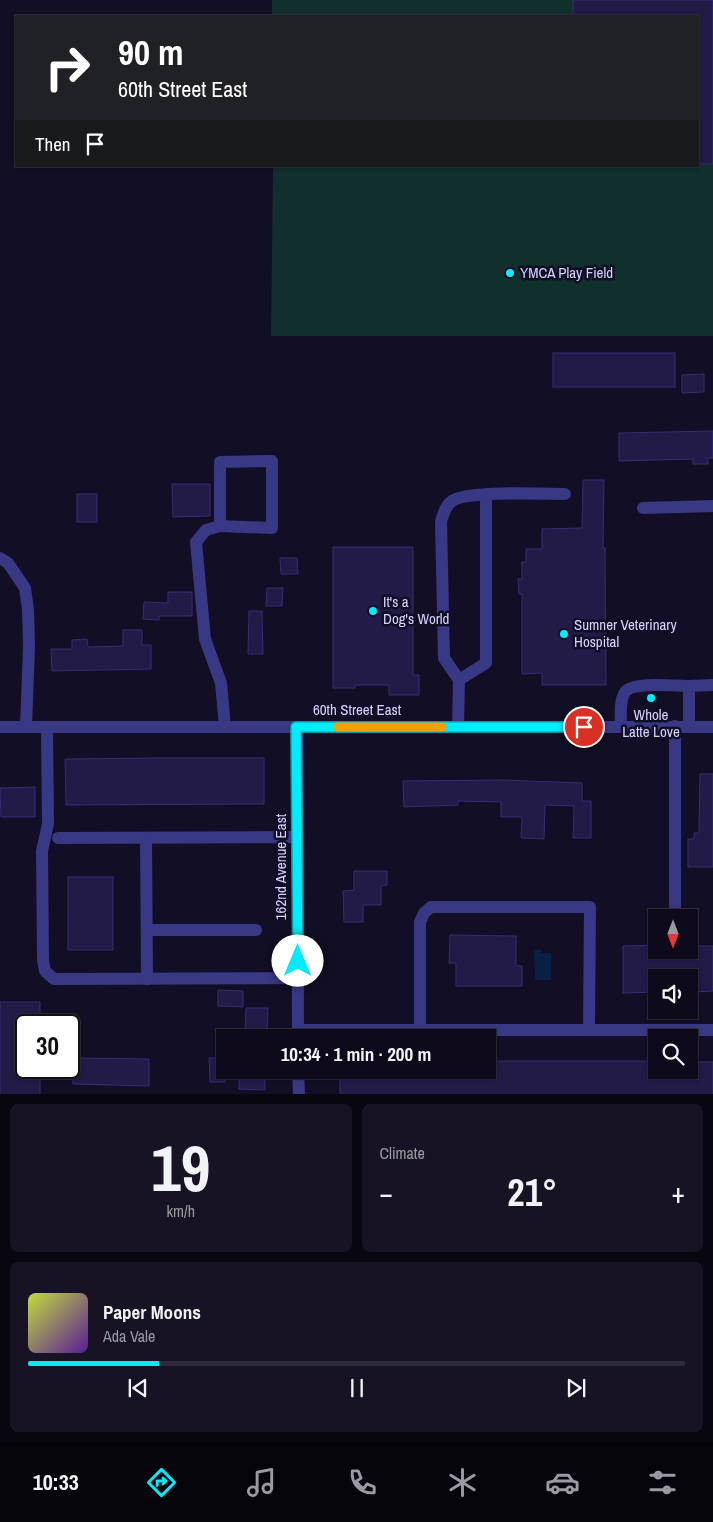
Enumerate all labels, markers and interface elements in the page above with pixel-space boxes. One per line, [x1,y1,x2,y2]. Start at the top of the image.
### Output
text: 90 m [118,29,183,76]
icon: right [35,35,100,100]
text: 60th Street East [118,74,247,104]
icon: arrive [81,130,109,158]
text: Then [35,131,71,157]
place label: YMCA Play Field [520,262,613,283]
marker: YMCA Play Field [504,267,516,279]
place label: It's a Dog's World [383,591,449,629]
marker: It's a Dog's World [367,605,379,617]
place label: Sumner Veterinary Hospital [574,614,677,652]
marker: Sumner Veterinary Hospital [558,628,570,640]
marker: Whole Latte Love [645,692,657,704]
street label: 60th Street East [313,699,402,720]
place label: Whole Latte Love [622,704,680,742]
pin [563,706,605,748]
icon: arrive [570,713,598,741]
street label: 162nd Avenue East [270,813,291,920]
north arrow [648,909,698,959]
map controls [648,909,698,1079]
position arrow [271,934,323,986]
button: sound [648,969,698,1019]
speed limit sign: 30 [15,1014,80,1079]
button: search [648,1029,698,1079]
text: 10:34 · 1 min · 200 m [281,1041,431,1067]
text: 19 [151,1124,210,1211]
text: Climate [380,1142,425,1164]
text: 21° [507,1167,557,1218]
text: − [380,1174,393,1212]
text: + [672,1174,685,1212]
text: km/h [167,1200,195,1222]
text: Paper Moons [103,1299,201,1325]
text: Ada Vale [103,1325,155,1347]
icon: previous [124,1374,152,1402]
icon: pause [343,1374,371,1402]
icon: next [562,1374,590,1402]
icon: directions [144,1465,179,1500]
icon: music [244,1465,279,1500]
icon: phone [345,1465,380,1500]
icon: climate [445,1465,480,1500]
icon: car [545,1465,580,1500]
icon: filters [645,1465,680,1500]
text: 10:33 [33,1467,79,1497]

